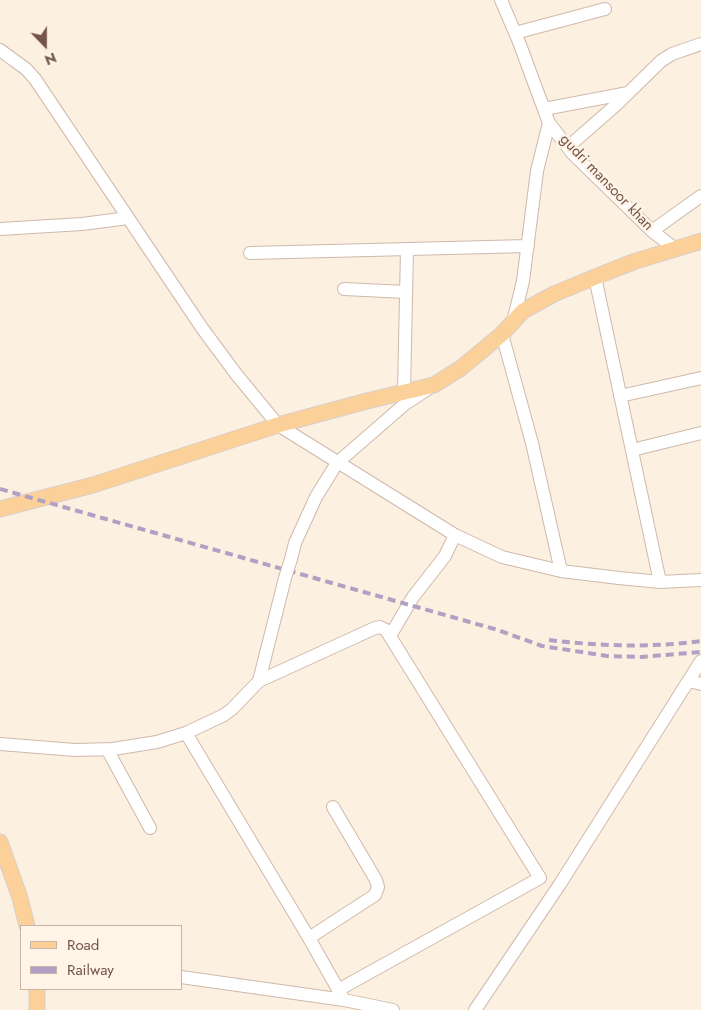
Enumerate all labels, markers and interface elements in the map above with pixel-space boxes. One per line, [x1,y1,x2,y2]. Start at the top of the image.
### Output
north arrow [20,20,70,70]
text: N [42,48,60,70]
street label: gudri mansoor khan [555,131,657,235]
legend [20,925,182,990]
text: Road [67,934,99,956]
text: Railway [67,959,114,981]

